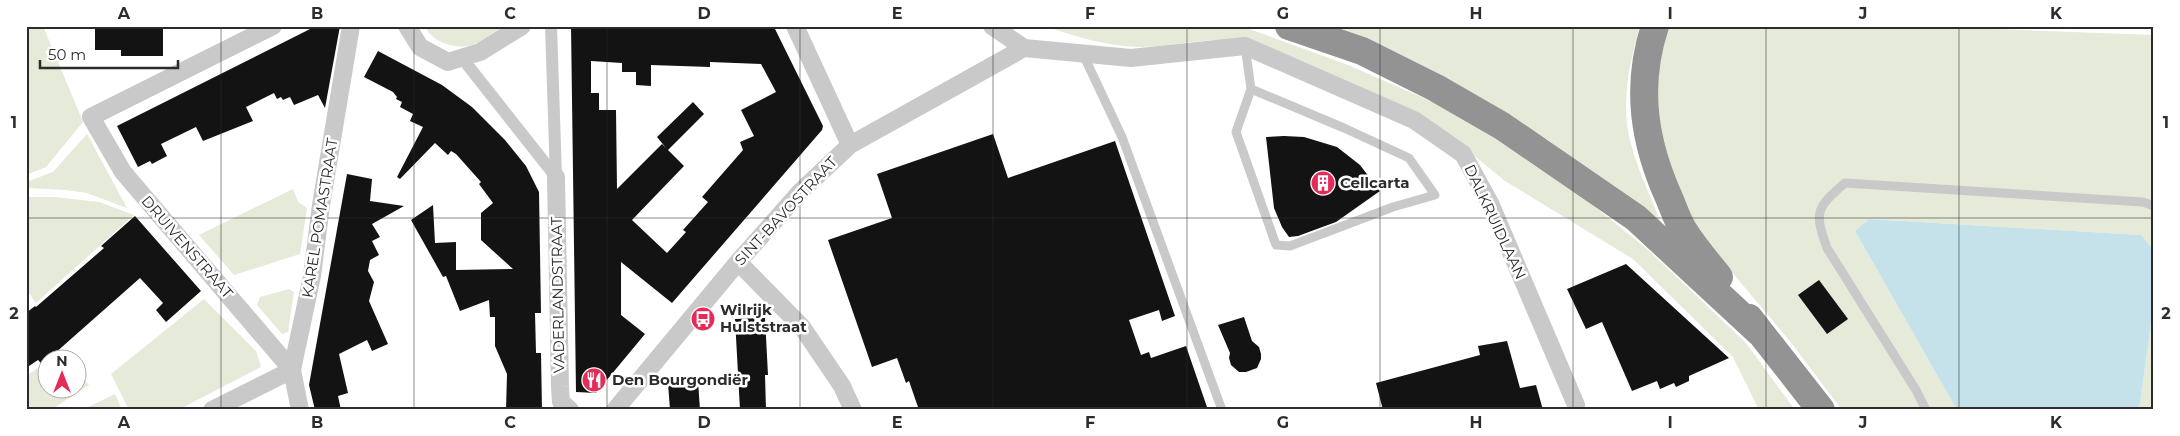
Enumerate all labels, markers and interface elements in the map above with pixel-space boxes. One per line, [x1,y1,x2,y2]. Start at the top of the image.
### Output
text: A [117,4,131,23]
text: B [311,4,323,23]
text: C [504,4,516,23]
text: D [697,4,711,23]
text: E [892,4,902,23]
text: F [1085,4,1095,23]
text: G [1277,4,1289,23]
text: H [1470,4,1482,23]
text: I [1667,4,1673,23]
text: J [1858,4,1867,23]
text: K [2050,4,2063,23]
scale bar [40,38,178,70]
text: 50 m [48,45,86,64]
text: 1 [11,113,17,132]
text: 1 [2163,113,2169,132]
street label: KAREL POMASTRAAT [298,136,342,299]
street label: SINT-BAVOSTRAAT [730,152,841,269]
street label: DALKRUIDLAAN [1460,161,1530,282]
building icon: Cellcarta [1310,170,1336,196]
place label: Cellcarta [1340,173,1409,192]
street label: DRUIVENSTRAAT [138,191,237,302]
street label: VADERLANDSTRAAT [547,216,568,373]
place label: Wilrijk Hulststraat [720,300,807,336]
text: 2 [9,304,19,323]
text: 2 [2161,304,2171,323]
bus stop icon: Wilrijk Hulststraat [690,306,716,332]
north arrow [38,348,88,398]
text: N [56,352,68,370]
restaurant icon: Den Bourgondiër [581,367,607,393]
place label: Den Bourgondiër [612,370,749,389]
text: A [117,413,131,432]
text: B [311,413,323,432]
text: C [504,413,516,432]
text: D [697,413,711,432]
text: E [892,413,902,432]
text: F [1085,413,1095,432]
text: G [1277,413,1289,432]
text: H [1470,413,1482,432]
text: I [1667,413,1673,432]
text: J [1858,413,1867,432]
text: K [2050,413,2063,432]

